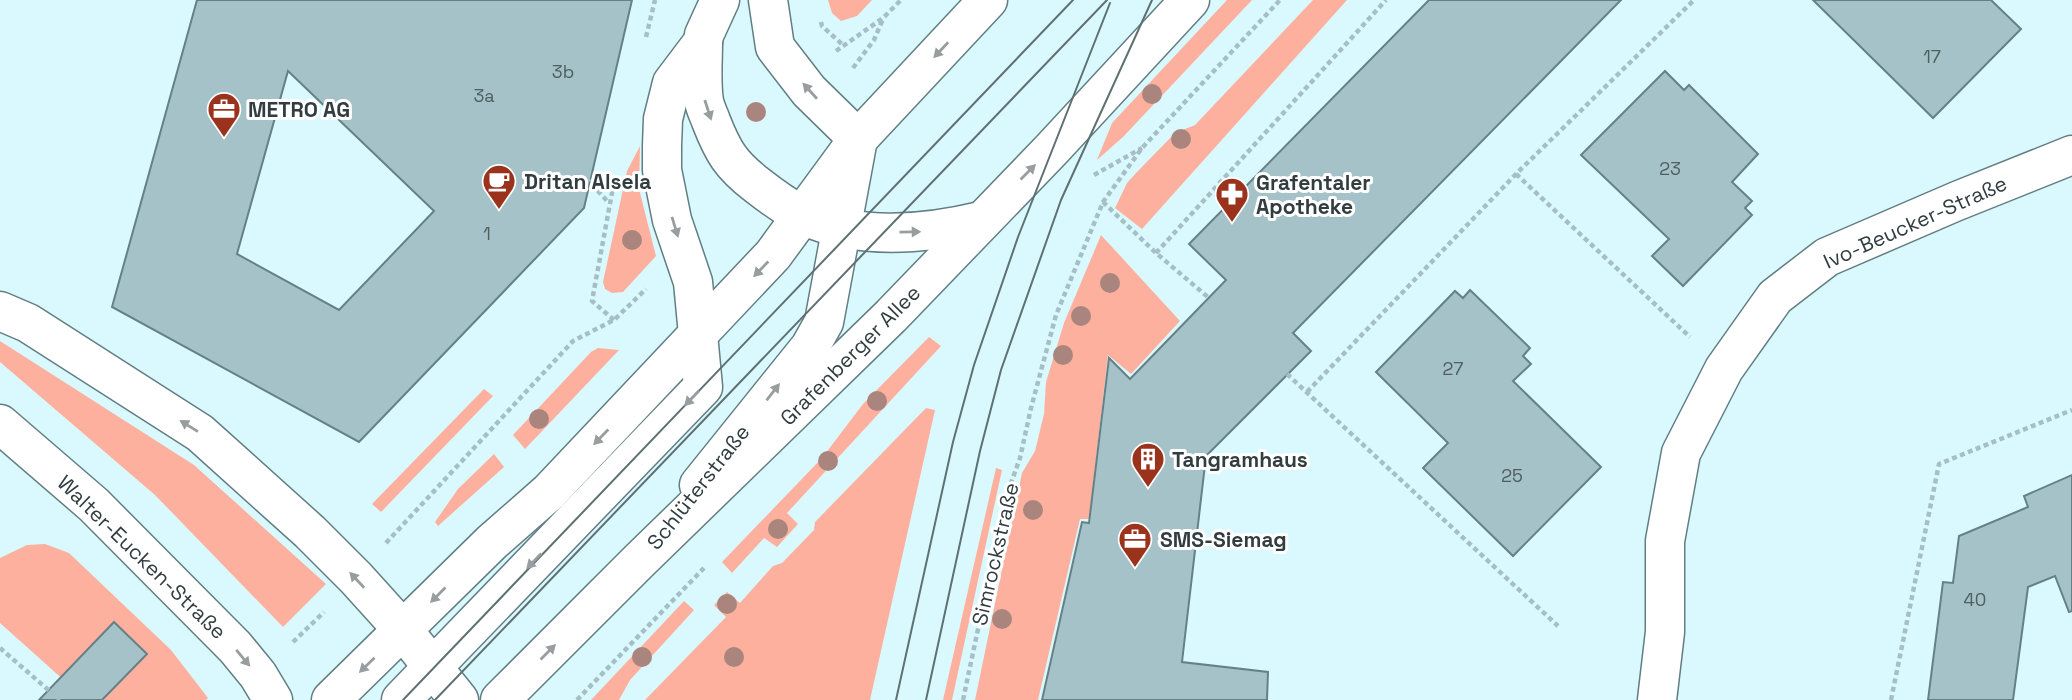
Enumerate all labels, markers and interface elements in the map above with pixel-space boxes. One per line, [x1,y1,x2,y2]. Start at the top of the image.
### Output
one-way arrow [934,41,950,58]
house number: 17 [1923,45,1941,68]
house number: 3b [552,60,574,83]
one-way arrow [802,82,818,100]
house number: 3a [473,84,495,107]
office icon: METRO AG [205,90,243,139]
place label: METRO AG [248,96,350,123]
one-way arrow [703,100,713,121]
house number: 23 [1659,157,1681,180]
cafe icon: Dritan Alsela [480,162,518,211]
one-way arrow [1019,165,1036,181]
place label: Dritan Alsela [524,168,651,195]
place label: Grafentaler Apotheke [1256,169,1371,220]
street label: Ivo-Beucker-Straße [1819,169,2011,275]
pharmacy icon: Grafentaler Apotheke [1213,175,1251,224]
one-way arrow [670,217,680,238]
house number: 1 [483,222,491,245]
one-way arrow [899,227,921,238]
one-way arrow [752,260,769,277]
street label: Grafenberger Allee [774,279,926,431]
house number: 27 [1443,357,1463,380]
one-way arrow [765,384,780,402]
one-way arrow [685,389,701,406]
one-way arrow [180,419,199,432]
street label: Schlüterstraße [641,419,755,555]
one-way arrow [593,428,609,445]
building icon: Tangramhaus [1129,440,1167,489]
place label: Tangramhaus [1172,446,1308,473]
house number: 25 [1501,464,1523,487]
street label: Walter-Eucken-Straße [52,469,232,645]
street label: Simrockstraße [965,480,1025,628]
office icon: SMS-Siemag [1116,520,1154,569]
place label: SMS-Siemag [1160,526,1287,553]
one-way arrow [526,553,543,570]
one-way arrow [349,572,365,589]
one-way arrow [430,587,447,603]
house number: 40 [1964,588,1986,611]
one-way arrow [540,643,557,660]
one-way arrow [236,648,251,666]
one-way arrow [359,656,376,672]

